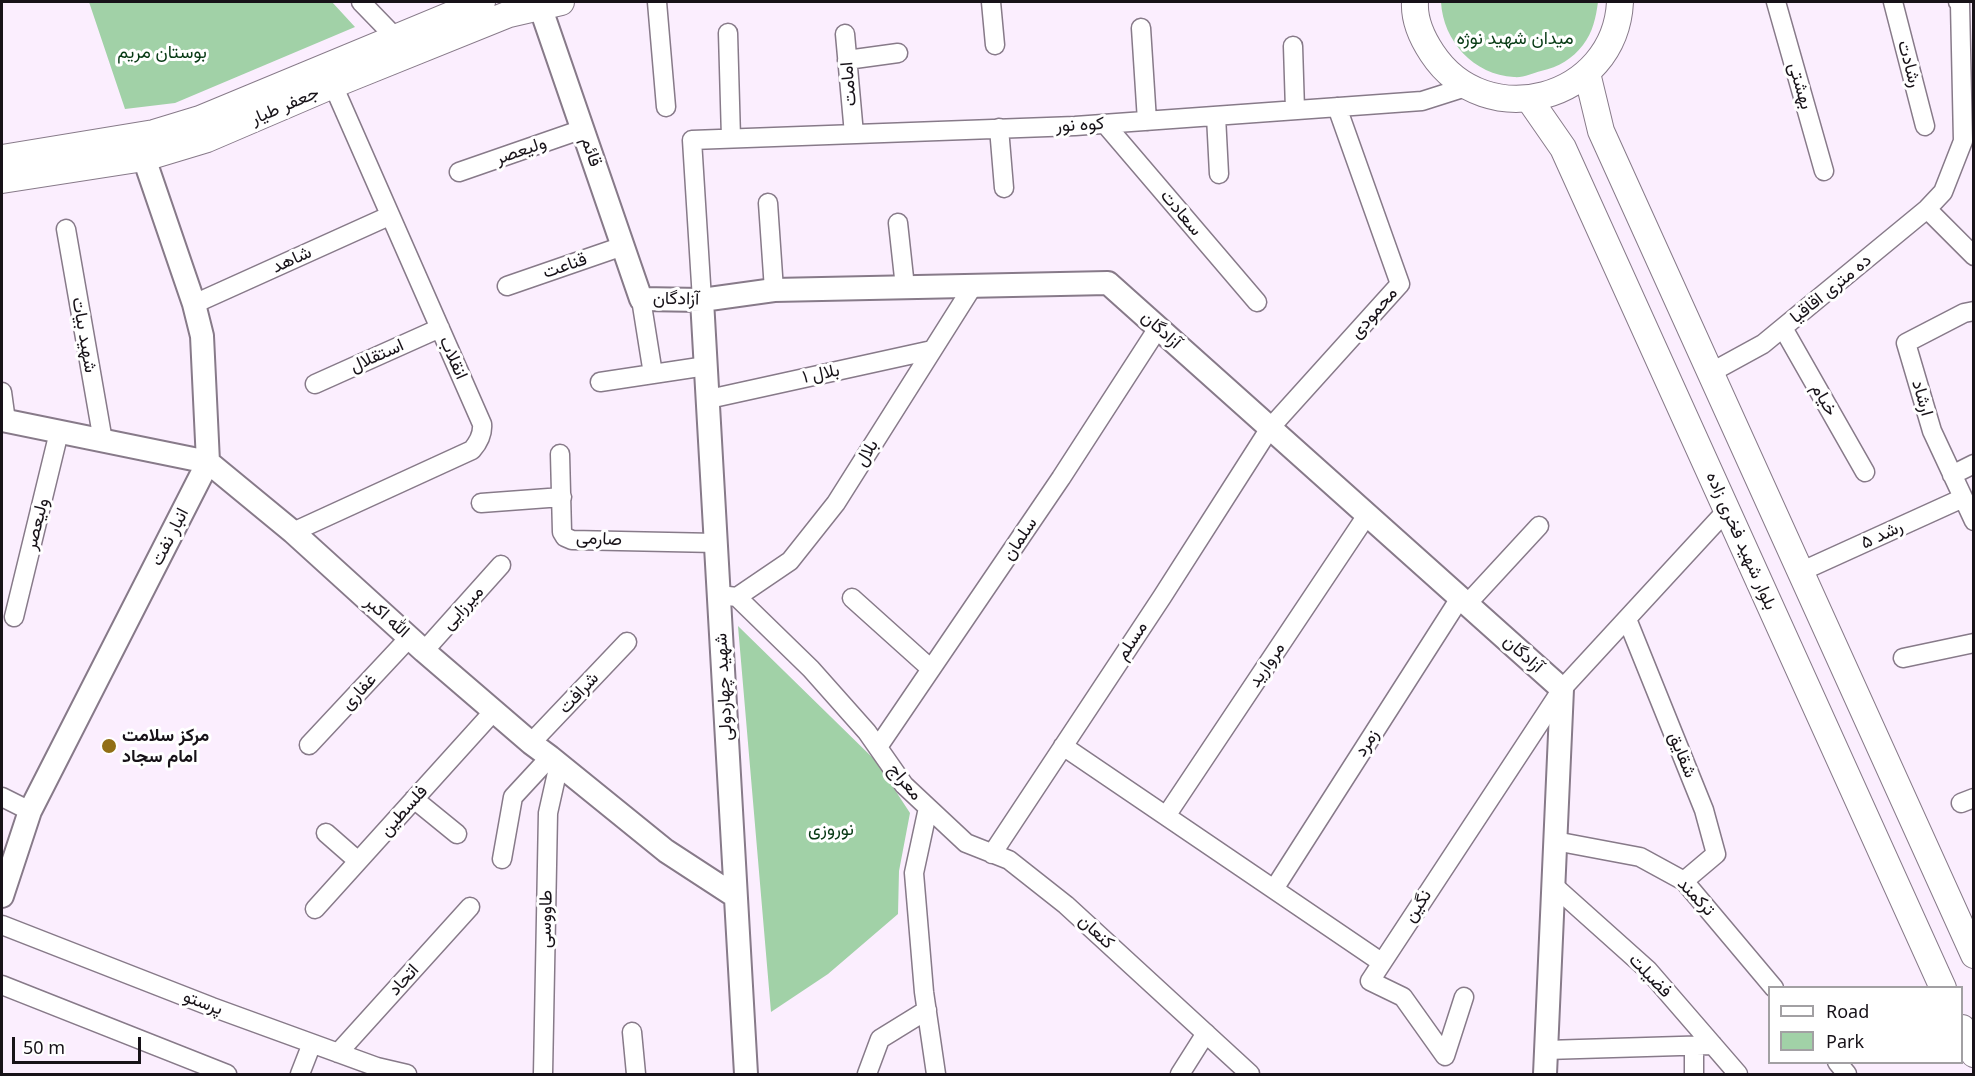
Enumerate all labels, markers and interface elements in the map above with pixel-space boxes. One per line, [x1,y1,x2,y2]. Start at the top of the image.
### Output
park label: میدان شهید نوژه [1456,28,1574,50]
street label: رشادت [1892,38,1926,90]
park label: بوستان مریم [117,42,207,64]
street label: بهشتی [1783,60,1817,112]
street label: امامت [836,61,862,107]
street label: جعفر طیار [248,82,322,130]
street label: کوه نور [1055,113,1105,137]
street label: ولیعصر [493,132,549,170]
street label: قائم [576,134,606,170]
street label: سعادت [1156,186,1206,240]
street label: شاهد [269,242,315,278]
street label: قناعت [540,248,590,284]
street label: ده متری اقاقیا [1786,250,1876,328]
street label: محمودی [1346,283,1402,343]
street label: آزادگان [653,288,699,310]
street label: شهید بیات [67,296,101,374]
street label: آزادگان [1136,306,1186,354]
street label: انقلاب [434,333,472,383]
street label: استقلال [347,335,407,377]
street label: بلال ۱ [800,360,842,388]
street label: ارشاد [1907,378,1937,418]
street label: خیام [1806,380,1842,420]
street label: بلال [851,436,883,470]
street label: بلوار شهید فخری زاده [1701,469,1781,613]
street label: ولیعصر [20,496,54,552]
street label: انبار نفت [146,505,194,569]
street label: سلمان [998,513,1042,565]
street label: رشد ۵ [1858,516,1906,554]
street label: صارمی [575,527,623,551]
street label: میرزایی [437,581,489,635]
street label: الله اکبر [360,591,414,643]
street label: مسلم [1112,618,1152,664]
street label: آزادگان [1498,630,1548,678]
street label: شهید چهاردولی [710,633,738,741]
street label: مروارید [1244,638,1290,692]
street label: شرافت [554,668,604,718]
street label: غفاری [337,669,381,715]
place label: مرکز سلامت امام سجاد [122,725,209,768]
street label: زمرد [1350,725,1384,761]
street label: شقایق [1663,729,1701,781]
marker: مرکز سلامت امام سجاد [100,737,118,755]
street label: معراج [883,759,927,805]
street label: فلسطین [375,781,433,841]
park label: نوروزی [808,819,854,841]
street label: ترکمند [1673,873,1719,921]
street label: نگین [1399,886,1437,926]
street label: طاووسی [535,890,557,948]
street label: کنعان [1074,910,1118,954]
street label: فضیلت [1624,950,1676,1002]
street label: اتحاد [384,960,424,1000]
street label: پرستو [180,986,226,1020]
legend [1768,986,1963,1064]
text: Road [1826,999,1869,1023]
scale bar [15,1025,144,1063]
text: Park [1826,1029,1864,1053]
text: 50 m [23,1035,65,1059]

